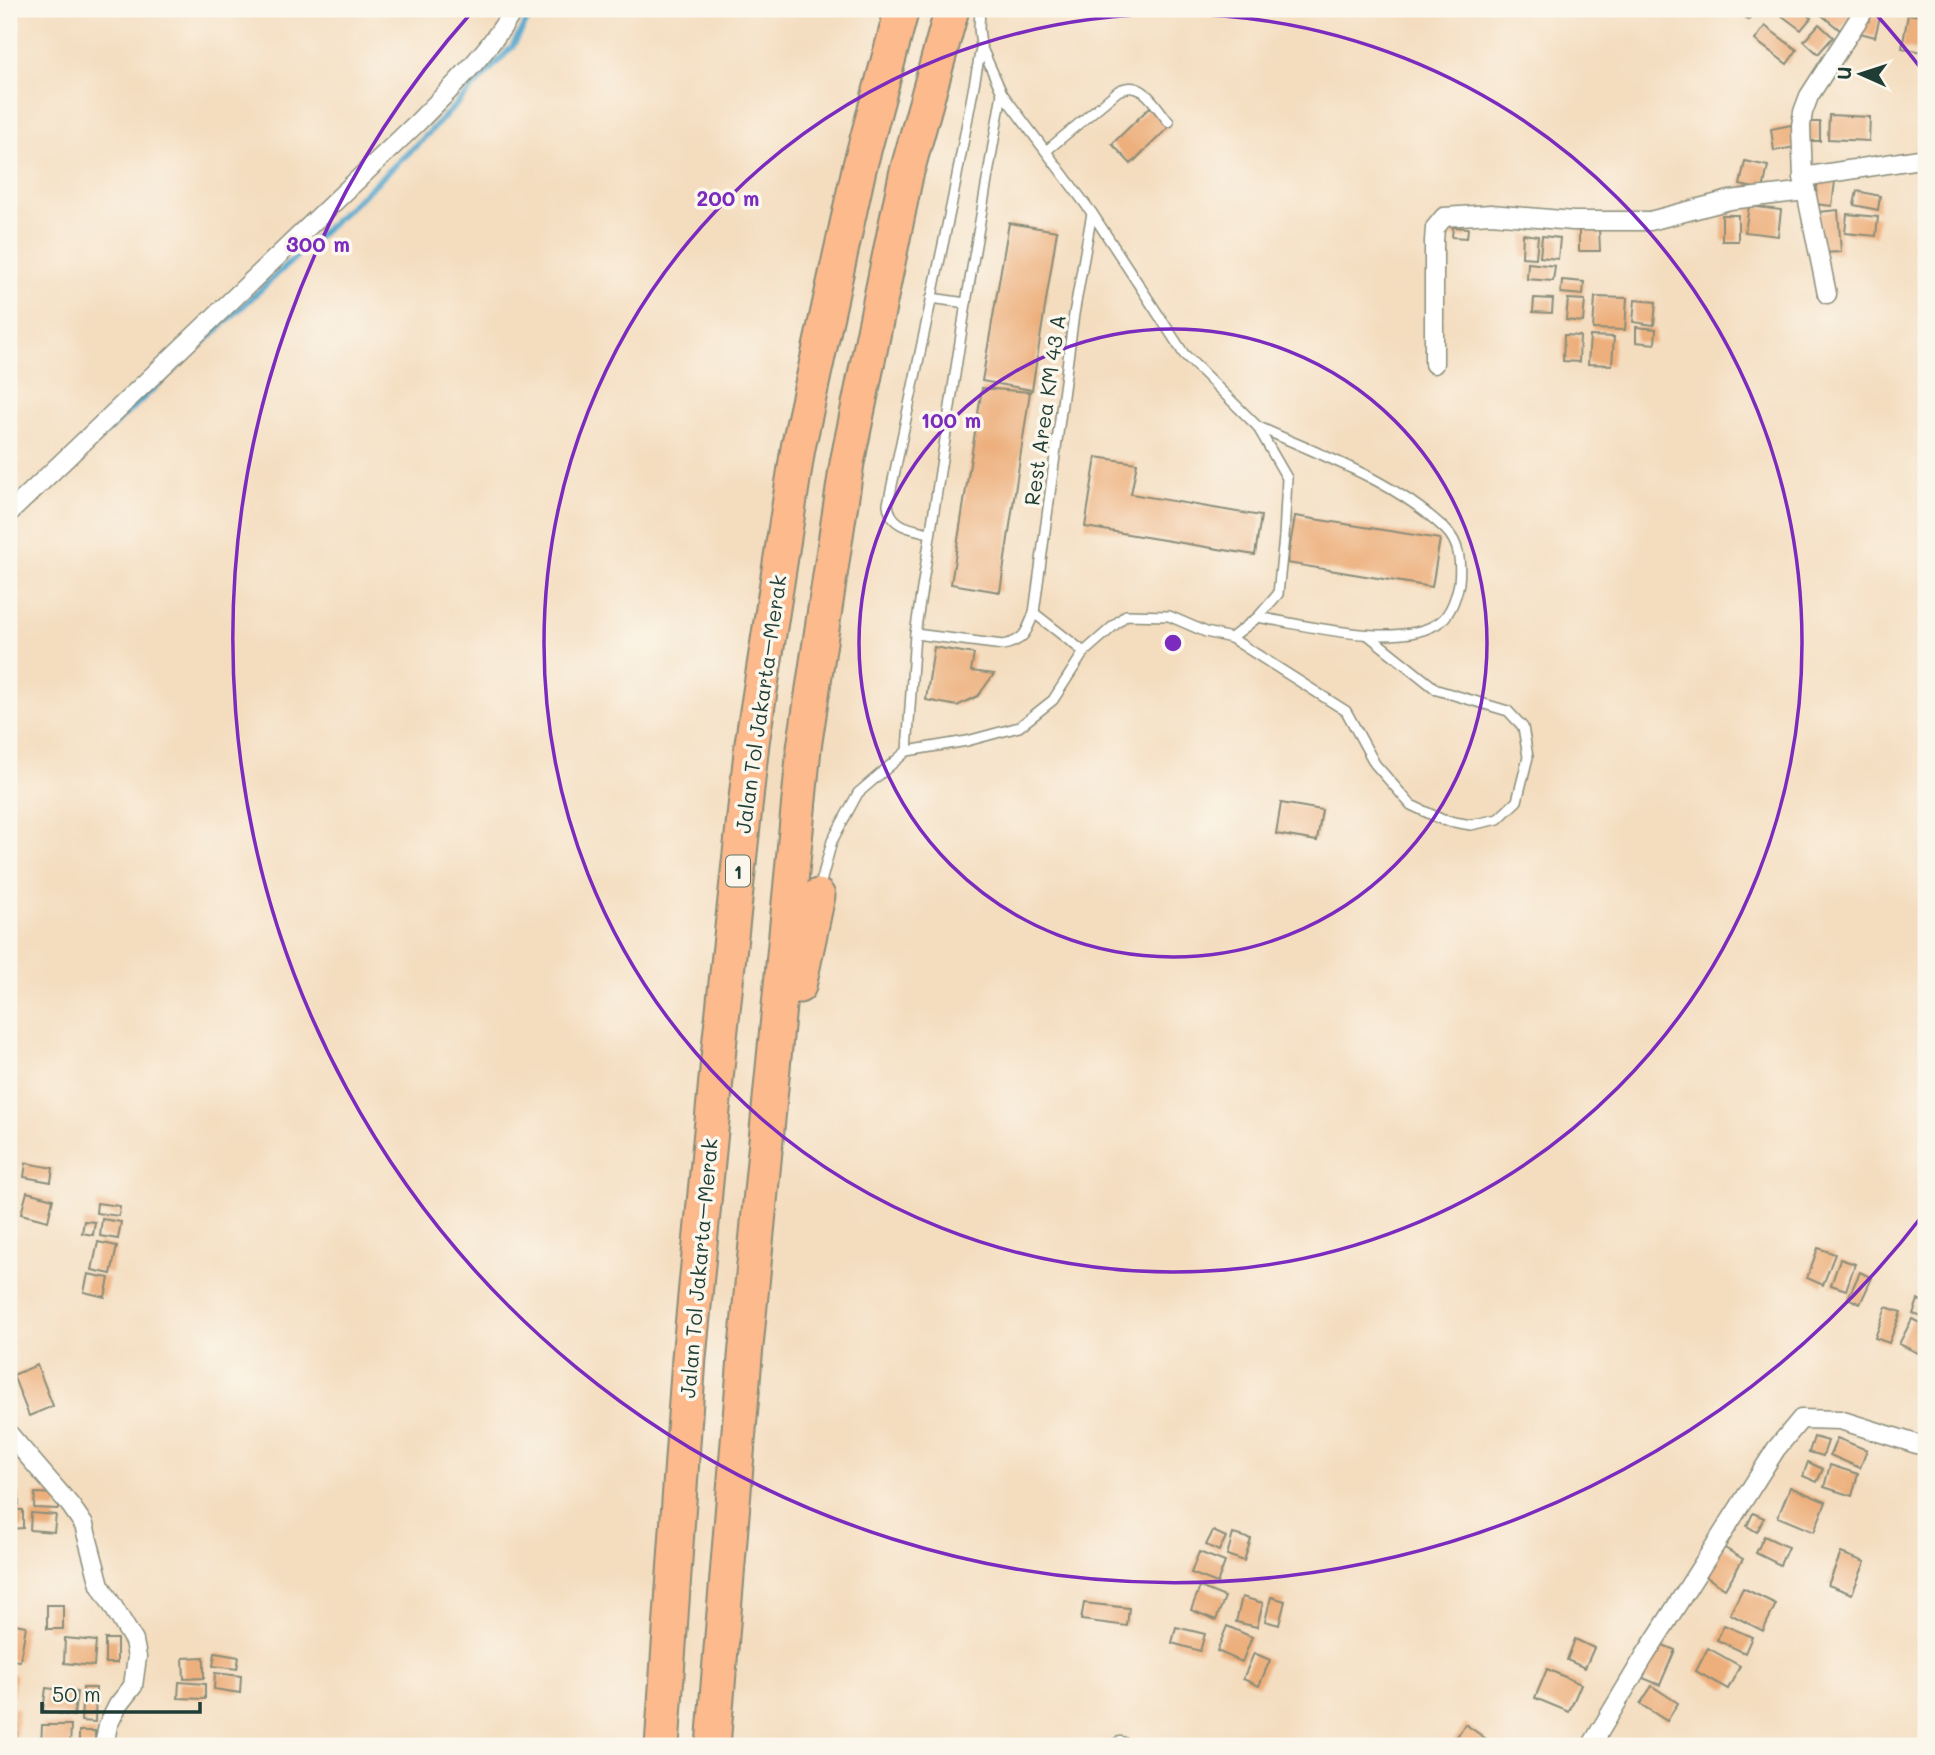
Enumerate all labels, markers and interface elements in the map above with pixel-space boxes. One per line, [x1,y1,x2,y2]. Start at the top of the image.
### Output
north arrow [1826,38,1896,108]
text: U [1831,66,1856,80]
text: 200 m [697,184,759,211]
text: 300 m [286,230,350,257]
street label: Rest Area KM 43 A [1017,313,1071,507]
text: 100 m [921,406,981,433]
street label: Jalan Tol Jakarta–Merak [728,573,792,835]
centre of rings [1161,631,1185,655]
road number: 1 [726,856,750,886]
street label: Jalan Tol Jakarta–Merak [673,1137,723,1399]
scale bar [42,1671,200,1715]
text: 50 m [52,1680,101,1707]

